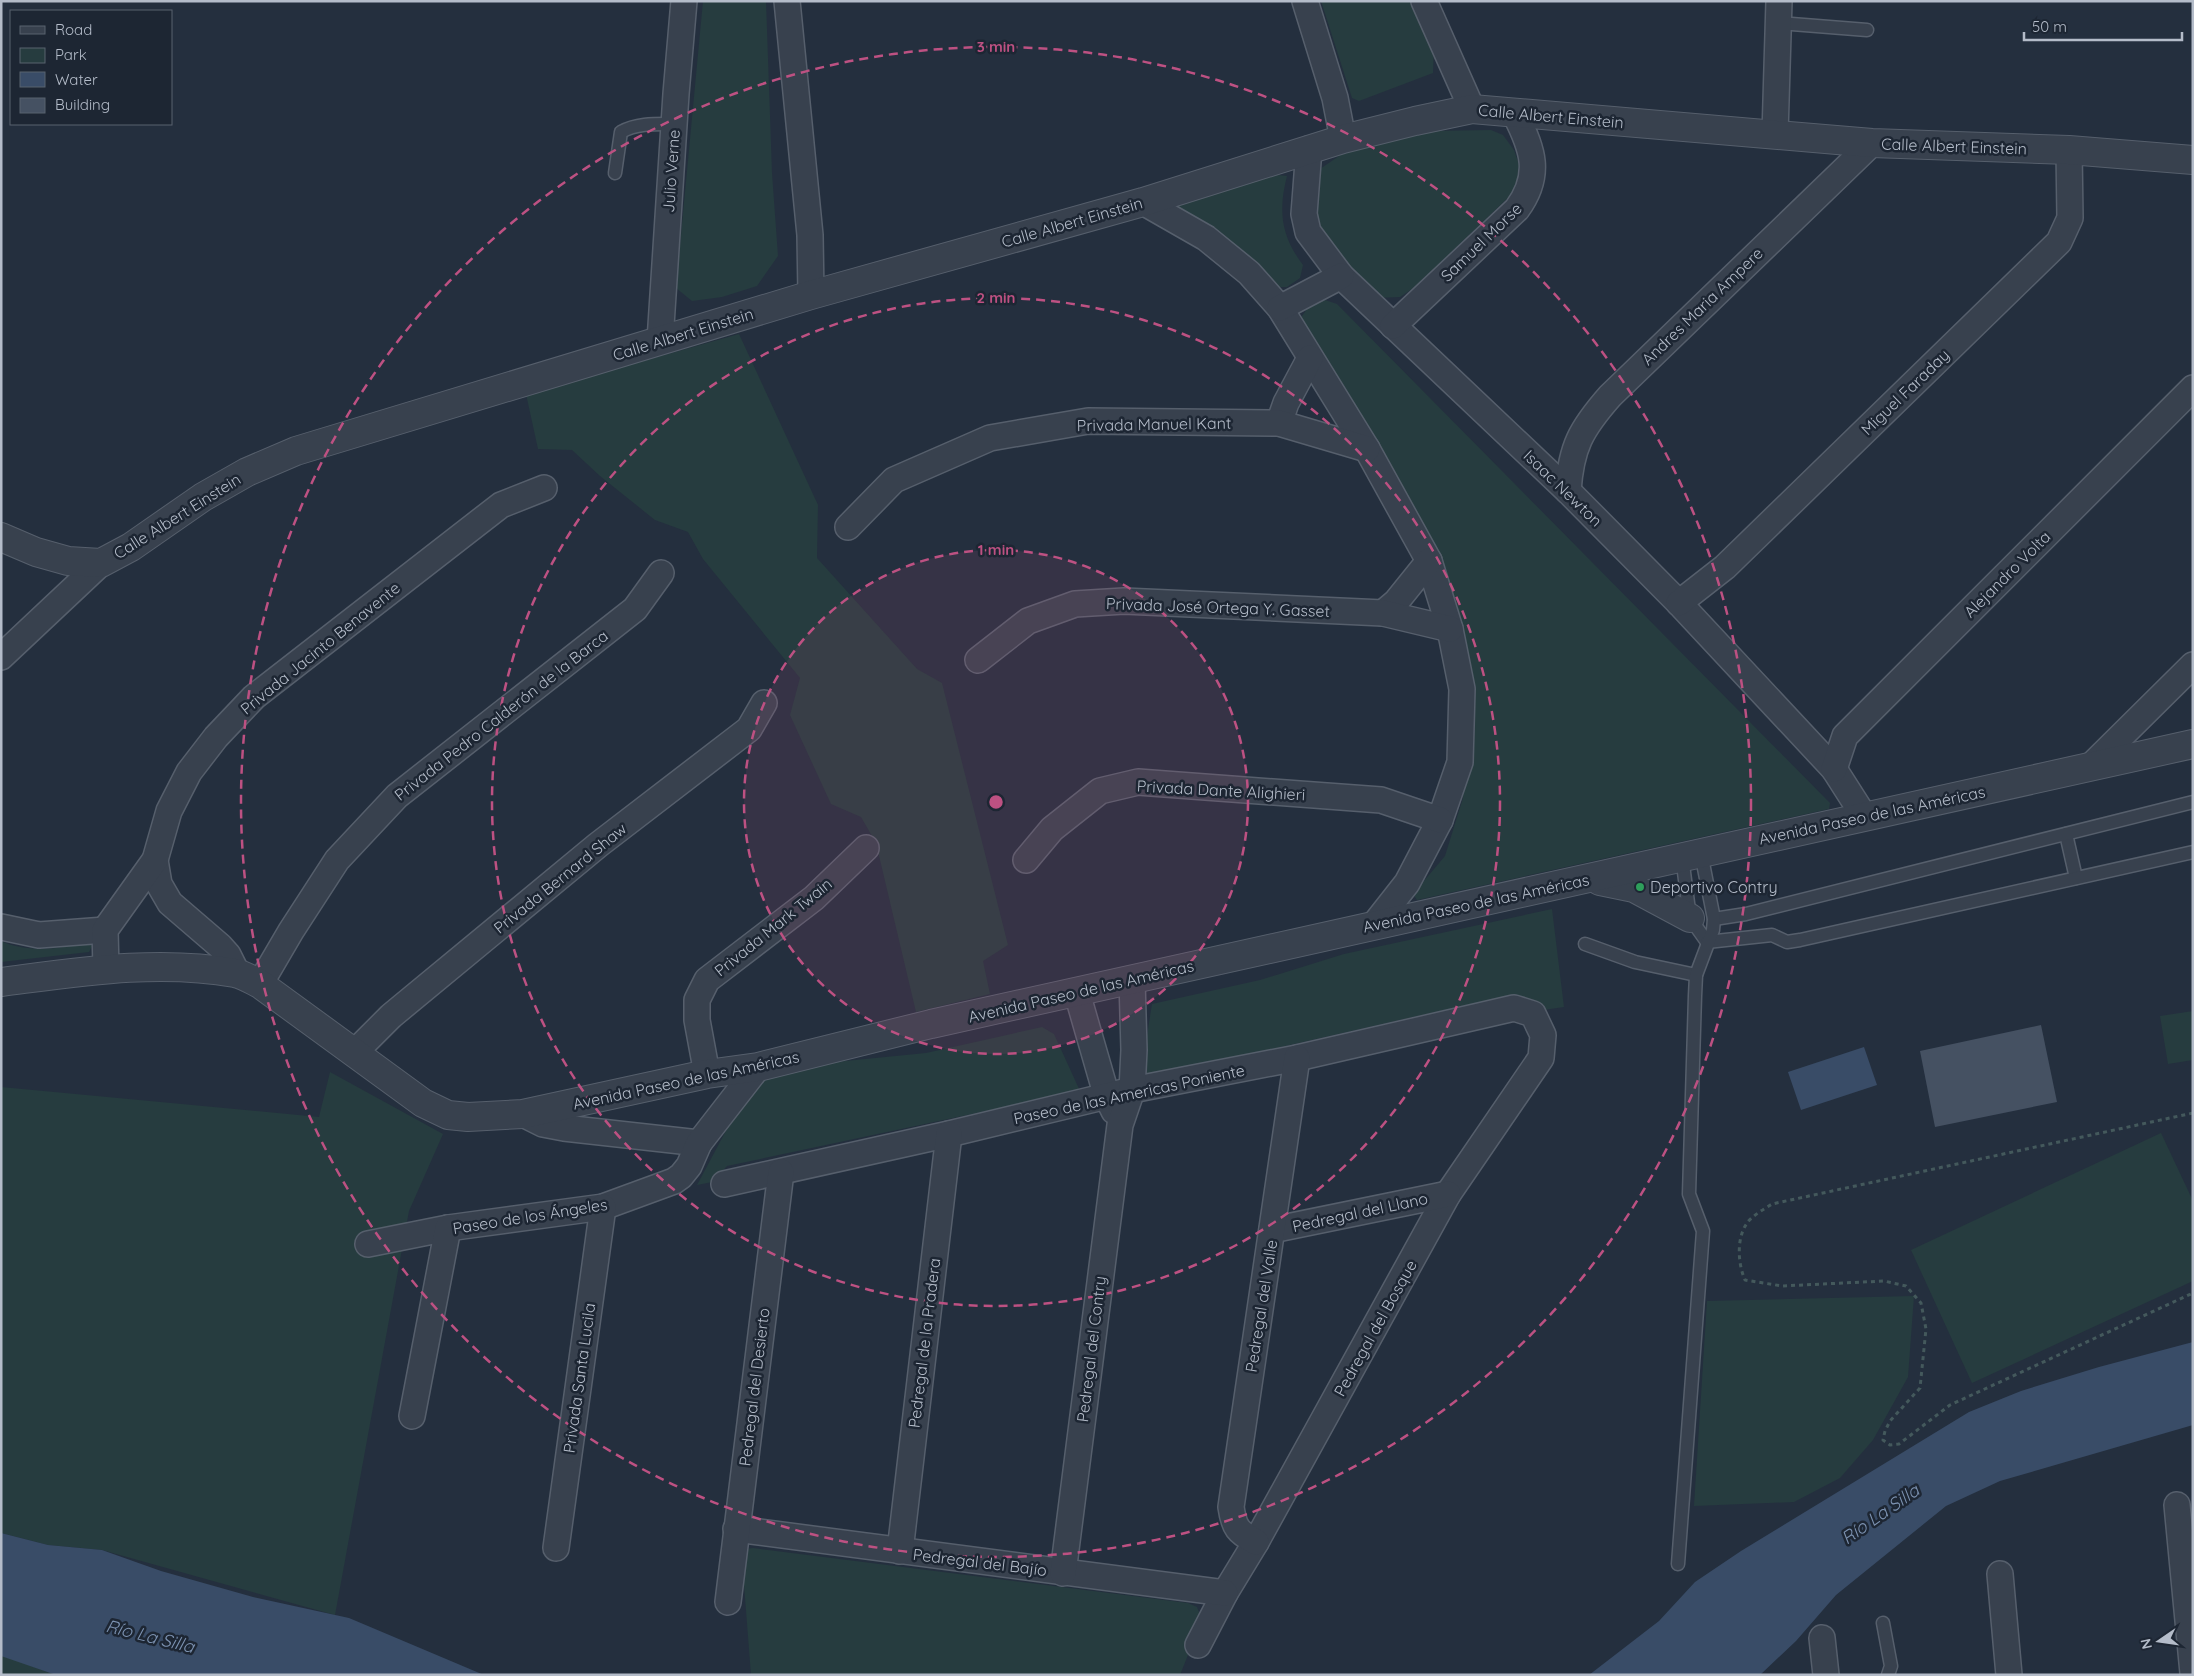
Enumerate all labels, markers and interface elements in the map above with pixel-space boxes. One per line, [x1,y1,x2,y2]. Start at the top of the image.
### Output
legend [10,10,172,125]
scale bar [2024,10,2182,42]
text: 50 m [2032,17,2067,36]
text: Road [55,20,92,39]
text: 3 min [977,37,1015,56]
text: Park [55,45,87,64]
text: Water [55,70,98,89]
text: Building [55,95,110,114]
street label: Calle Albert Einstein [1478,100,1624,132]
street label: Julio Verne [658,129,684,213]
street label: Calle Albert Einstein [1881,133,2027,159]
street label: Calle Albert Einstein [999,192,1145,252]
street label: Samuel Morse [1436,198,1526,286]
street label: Andres Maria Ampere [1637,243,1767,369]
text: 2 min [976,288,1016,307]
street label: Calle Albert Einstein [610,303,756,365]
street label: Miguel Faraday [1857,345,1953,439]
street label: Privada Manuel Kant [1077,413,1231,435]
street label: Isaac Newton [1520,446,1606,530]
street label: Calle Albert Einstein [110,469,244,563]
street label: Alejandro Volta [1959,526,2055,622]
text: 1 min [978,540,1014,559]
street label: Privada Jacinto Benavente [236,577,404,719]
street label: Privada José Ortega Y. Gasset [1106,593,1330,621]
street label: Privada Pedro Calderón de la Barca [390,625,612,805]
street label: Privada Dante Alighieri [1136,776,1306,804]
street label: Avenida Paseo de las Américas [1757,781,1987,849]
centre of rings [987,793,1005,811]
street label: Privada Bernard Shaw [490,818,630,938]
street label: Avenida Paseo de las Américas [1361,869,1591,937]
street label: Privada Mark Twain [710,874,836,980]
place label: Deportivo Contry [1650,877,1778,897]
marker: Deportivo Contry [1634,881,1646,893]
street label: Avenida Paseo de las Américas [966,955,1196,1027]
street label: Avenida Paseo de las Américas [571,1046,801,1114]
street label: Paseo de las Americas Poniente [1012,1060,1246,1128]
street label: Pedregal del Llano [1290,1188,1430,1236]
street label: Paseo de los Ángeles [451,1194,609,1238]
street label: Pedregal del Valle [1241,1238,1281,1374]
street label: Pedregal del Bosque [1329,1256,1421,1400]
street label: Pedregal de la Pradera [904,1257,944,1429]
street label: Pedregal del Contry [1072,1275,1110,1423]
street label: Privada Santa Lucila [559,1302,599,1454]
street label: Pedregal del Desierto [734,1307,774,1467]
water label: Río La Silla [1836,1478,1924,1549]
street label: Pedregal del Bajío [912,1544,1048,1580]
water label: Río La Silla [103,1614,198,1658]
north arrow [2134,1616,2184,1666]
text: N [2136,1637,2156,1651]

